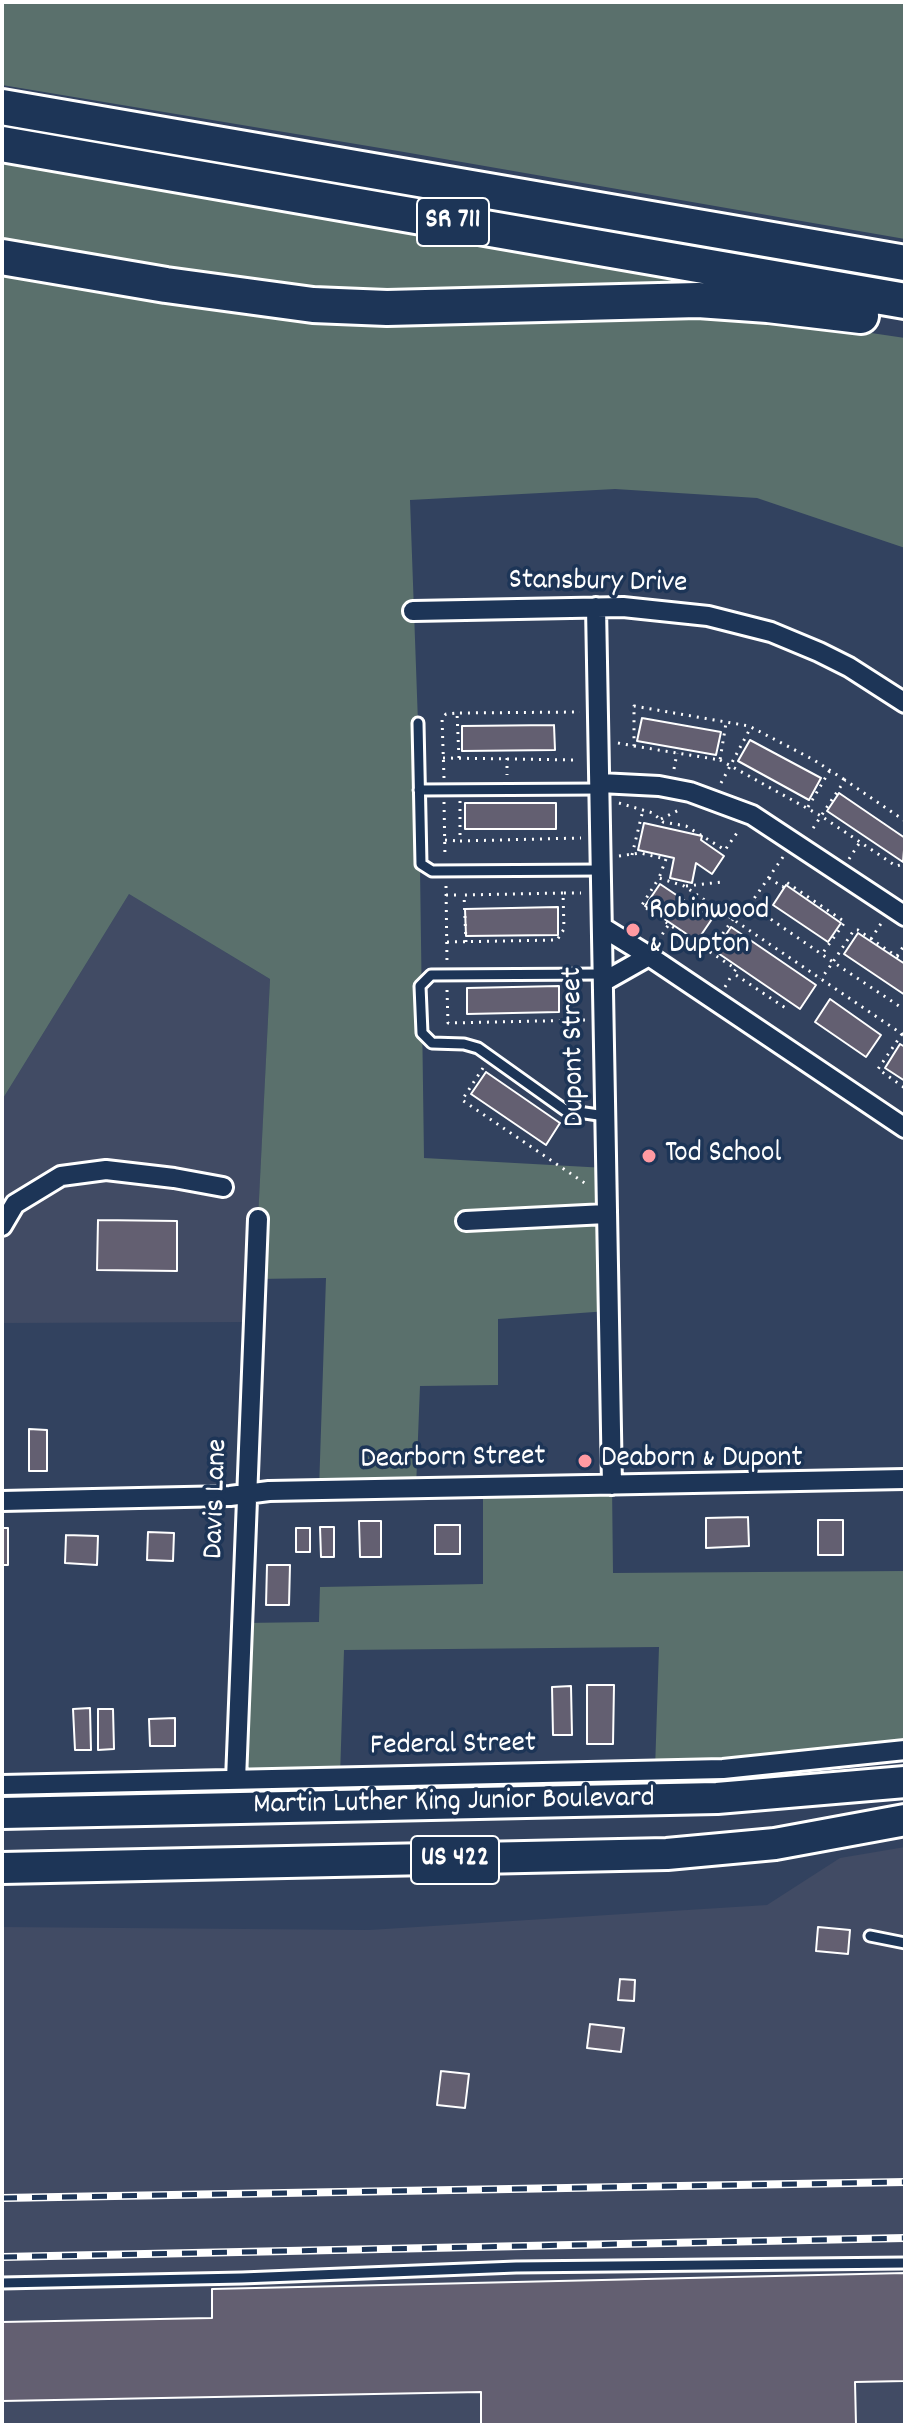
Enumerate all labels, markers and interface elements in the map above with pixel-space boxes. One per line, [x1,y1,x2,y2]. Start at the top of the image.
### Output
road number: SR 711 [417,198,489,246]
street label: Stansbury Drive [508,564,688,604]
place label: Robinwood & Dupton [649,895,769,966]
marker: Robinwood & Dupton [624,921,642,939]
street label: Dupont Street [557,967,595,1127]
place label: Tod School [665,1138,781,1174]
marker: Tod School [640,1147,658,1165]
street label: Davis Lane [198,1438,238,1560]
street label: Dearborn Street [360,1440,546,1480]
place label: Deaborn & Dupont [601,1443,803,1479]
marker: Deaborn & Dupont [576,1452,594,1470]
street label: Federal Street [370,1728,536,1766]
street label: Martin Luther King Junior Boulevard [253,1782,655,1826]
road number: US 422 [411,1836,499,1884]

